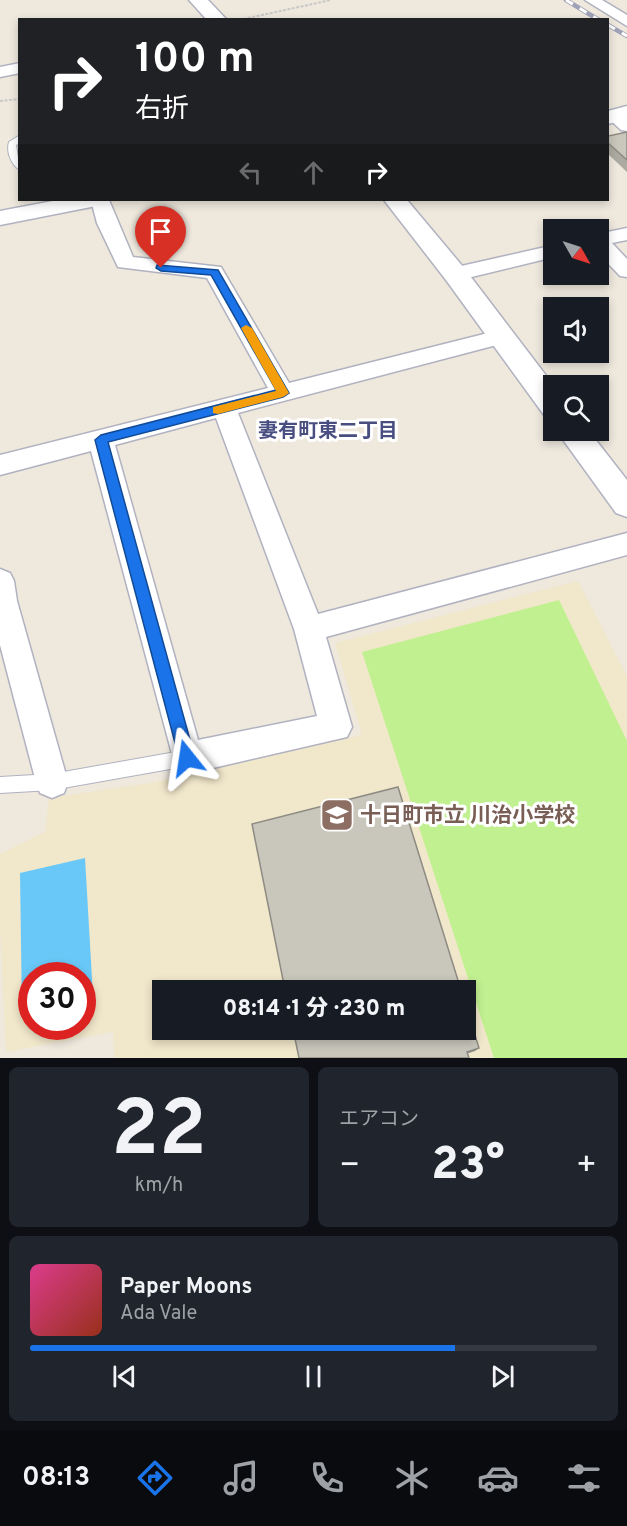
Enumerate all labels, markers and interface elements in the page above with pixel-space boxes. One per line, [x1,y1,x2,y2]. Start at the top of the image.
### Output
text: 100 m [135,34,254,87]
icon: right [36,42,114,120]
text: 右折 [135,93,189,127]
icon: left [234,156,267,189]
icon: ahead [297,156,330,189]
icon: right [360,156,393,189]
pin [135,206,186,268]
icon: arrive [144,215,177,248]
north arrow [543,219,609,285]
map controls [543,219,609,441]
button: sound [543,297,609,363]
button: search [543,375,609,441]
district label: 妻有町東二丁目 [258,419,398,445]
position arrow [155,726,219,790]
school or university icon: 十日町市立 川治小学校 [319,797,355,833]
place label: 十日町市立 川治小学校 [360,803,575,830]
speed limit sign: 30 [18,962,96,1040]
text: 08:14 · 1 分 · 230 m [223,996,405,1023]
text: 22 [111,1084,207,1183]
text: エアコン [339,1107,419,1133]
text: 23° [431,1138,505,1195]
text: − [339,1146,360,1188]
text: + [576,1146,597,1188]
text: km/h [135,1173,183,1199]
text: Paper Moons [120,1274,252,1301]
text: Ada Vale [120,1301,197,1327]
icon: previous [108,1360,141,1393]
icon: pause [297,1360,330,1393]
icon: next [486,1360,519,1393]
icon: directions [134,1457,176,1499]
icon: music [220,1457,262,1499]
icon: phone [306,1457,348,1499]
icon: climate [391,1457,433,1499]
icon: car [477,1457,519,1499]
icon: filters [563,1457,605,1499]
text: 08:13 [22,1461,90,1495]

